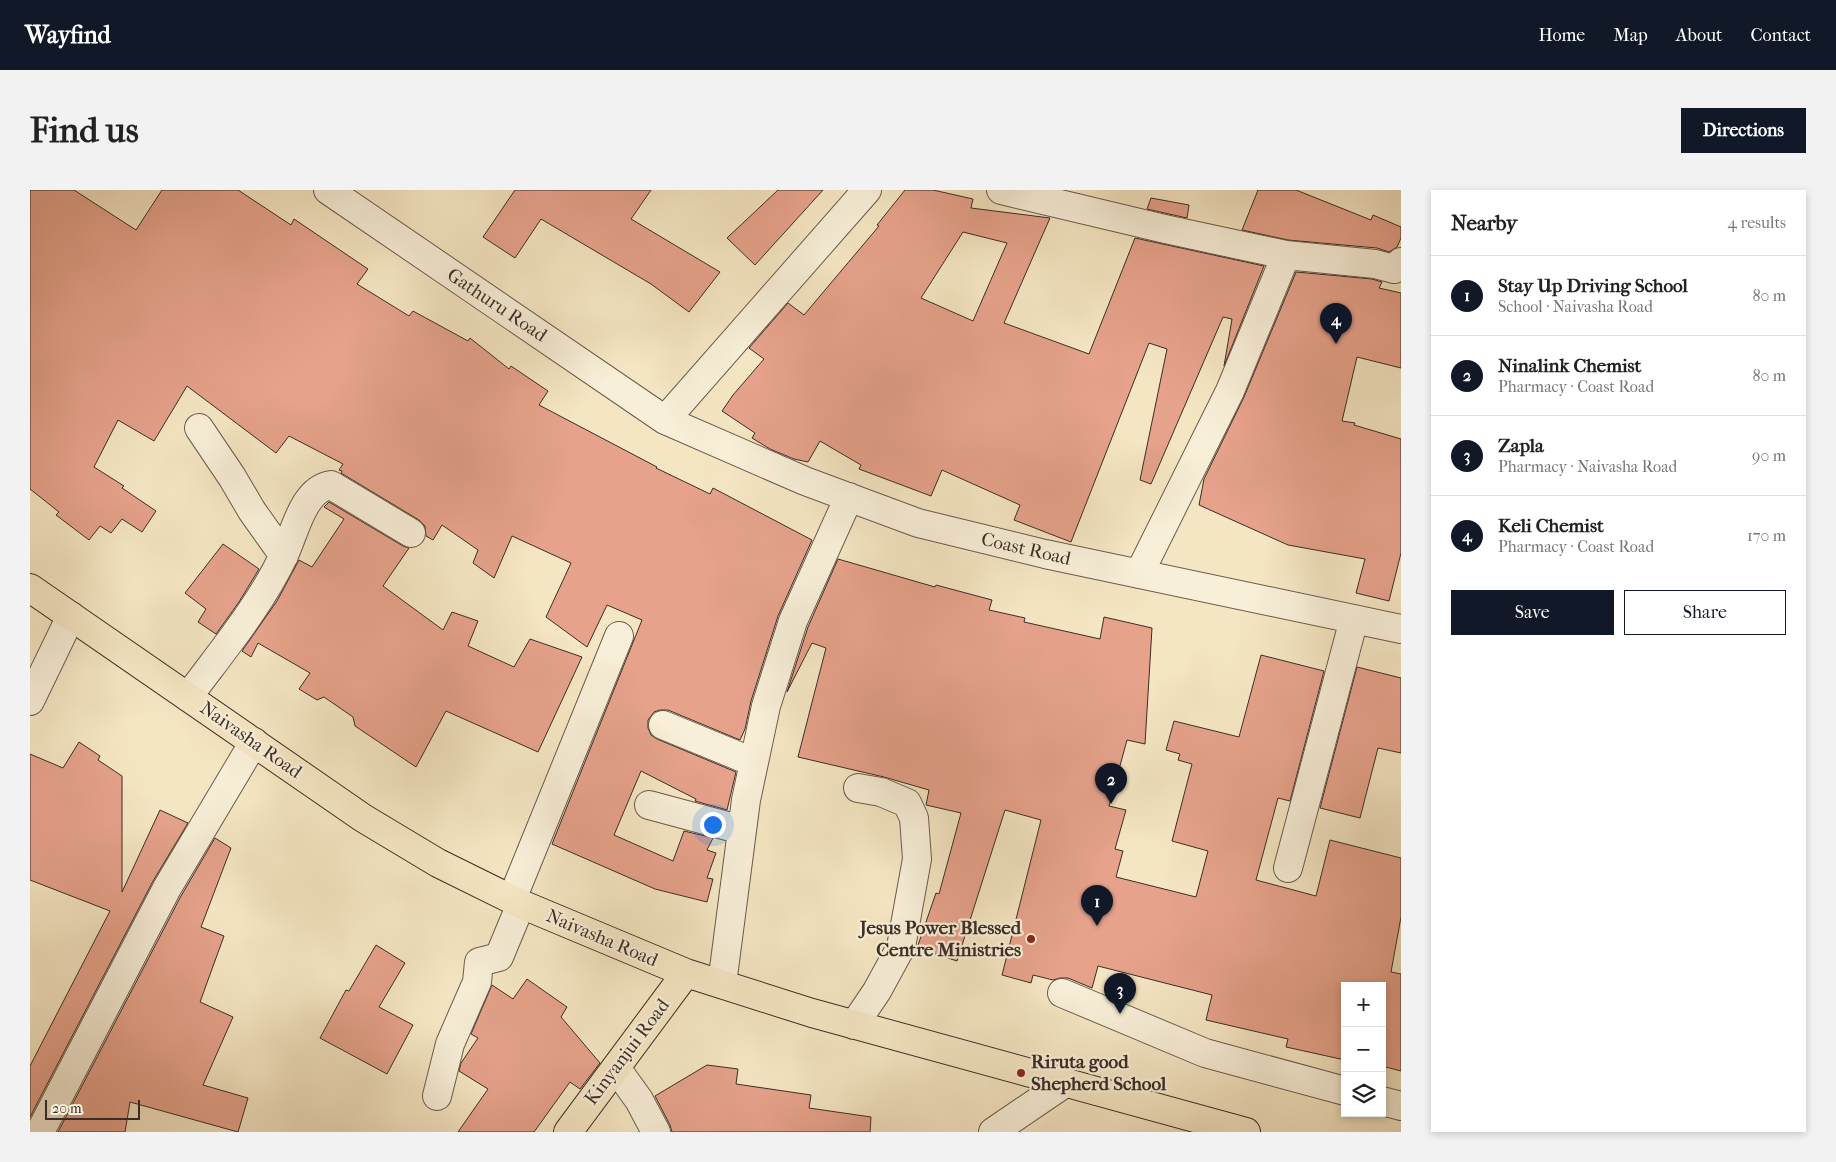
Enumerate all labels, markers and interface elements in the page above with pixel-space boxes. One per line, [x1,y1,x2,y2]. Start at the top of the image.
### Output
text: Wayfind [25,21,111,49]
text: Home [1538,25,1585,46]
text: Map [1613,25,1648,46]
text: About [1676,25,1722,46]
text: Contact [1750,25,1811,46]
button: Directions [1681,108,1806,153]
text: Find us [30,110,139,151]
text: Nearby [1451,211,1517,235]
text: 4 results [1728,213,1786,232]
street label: Gathuru Road [443,264,552,347]
text: Stay Up Driving School [1498,275,1688,297]
text: 1 [1464,286,1470,305]
text: 80 m [1752,286,1786,305]
text: School · Naivasha Road [1498,297,1653,316]
pin: 4 [1320,303,1352,344]
text: Ninalink Chemist [1498,355,1641,377]
text: 2 [1463,366,1471,385]
text: 80 m [1752,366,1786,385]
text: Pharmacy · Coast Road [1498,377,1654,396]
text: Zapla [1498,435,1544,457]
text: 3 [1464,446,1470,465]
text: 90 m [1752,446,1786,465]
text: Pharmacy · Naivasha Road [1498,457,1677,476]
text: Keli Chemist [1498,515,1604,537]
text: 4 [1462,526,1472,545]
text: 170 m [1747,526,1786,545]
street label: Coast Road [979,528,1074,570]
text: Pharmacy · Coast Road [1498,537,1654,556]
button: Save [1451,590,1614,635]
button: Share [1624,590,1786,635]
street label: Naivasha Road [196,697,307,784]
pin: 2 [1095,763,1127,804]
your location [700,812,726,838]
pin: 1 [1081,885,1113,926]
street label: Naivasha Road [543,905,662,972]
place label: Jesus Power Blessed Centre Ministries [858,917,1022,961]
marker: Jesus Power Blessed Centre Ministries [1025,933,1037,945]
pin: 3 [1104,973,1136,1014]
map controls [1341,982,1386,1117]
button: + [1341,982,1386,1027]
street label: Kinyanjui Road [580,994,674,1109]
button: − [1341,1027,1386,1072]
place label: Riruta good Shepherd School [1031,1051,1167,1095]
marker: Riruta good Shepherd School [1015,1067,1027,1079]
button: layers [1341,1072,1386,1117]
scale bar [45,1097,140,1120]
text: 20 m [52,1100,82,1117]

